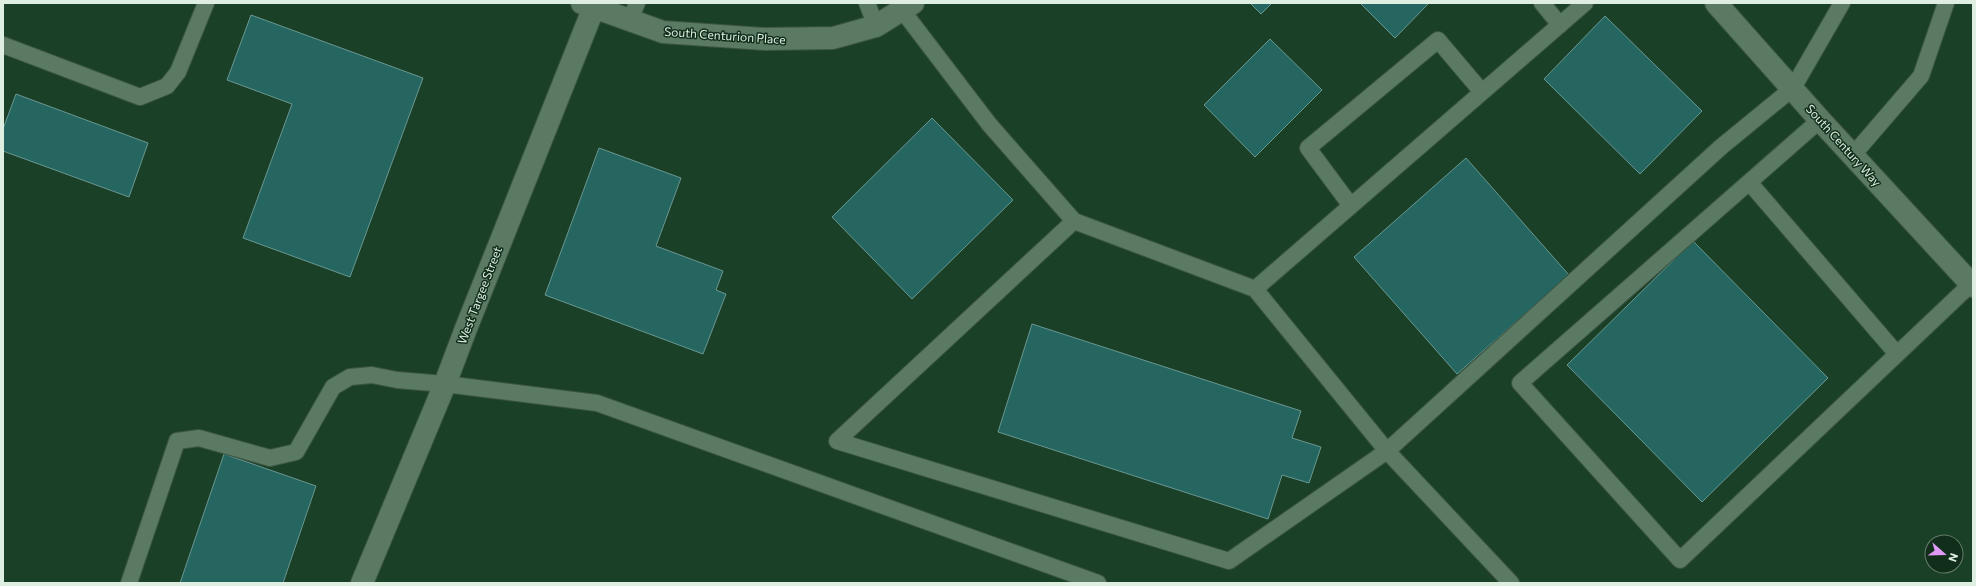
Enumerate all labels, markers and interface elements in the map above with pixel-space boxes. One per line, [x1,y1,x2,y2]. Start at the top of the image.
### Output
street label: South Centurion Place [664,24,786,46]
street label: South Century Way [1804,101,1884,189]
street label: West Targee Street [454,244,504,346]
north arrow [1924,534,1964,574]
text: N [1946,551,1961,564]

